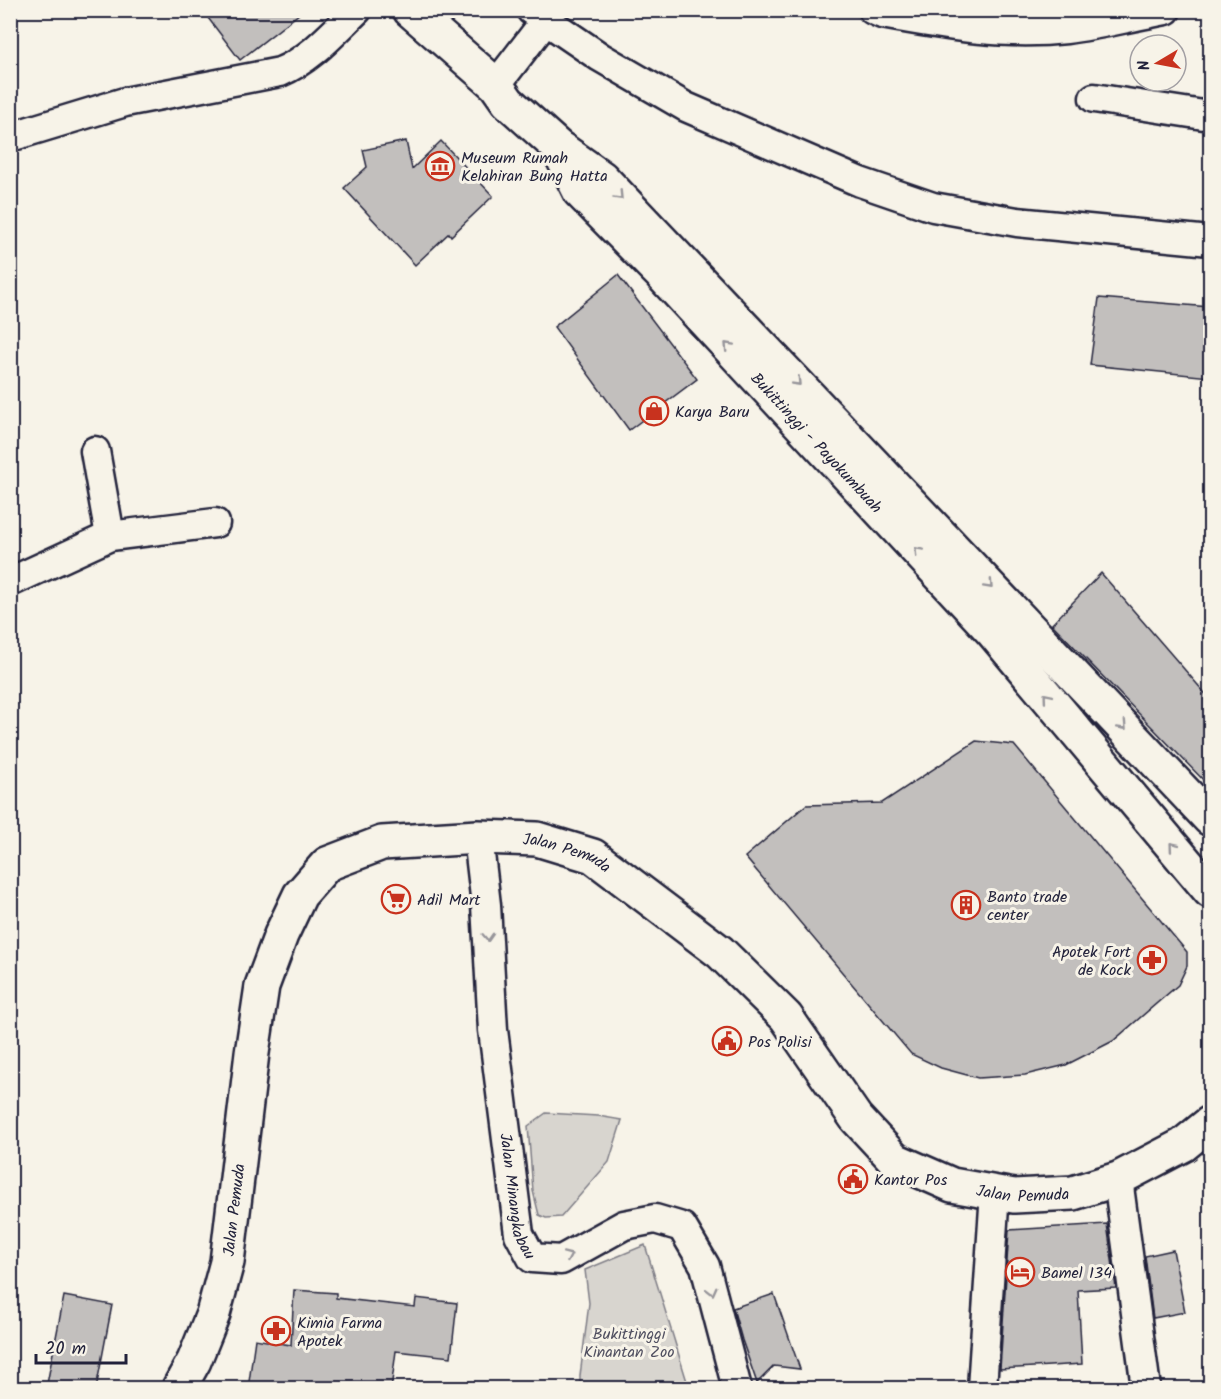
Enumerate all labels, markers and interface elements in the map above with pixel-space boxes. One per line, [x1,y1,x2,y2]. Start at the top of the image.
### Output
north arrow [1128,33,1188,93]
text: N [1132,58,1158,72]
place label: Museum Rumah Kelahiran Bung Hatta [461,146,608,189]
museum icon: Museum Rumah Kelahiran Bung Hatta [424,150,456,182]
one-way arrow [612,189,623,199]
one-way arrow [725,343,736,354]
street label: Bukittinggi - Payokumbuah [744,367,888,519]
one-way arrow [790,375,801,386]
shop icon: Karya Baru [638,395,670,427]
place label: Karya Baru [675,400,750,425]
one-way arrow [914,547,925,558]
one-way arrow [982,578,993,588]
one-way arrow [1044,693,1055,704]
one-way arrow [1116,720,1127,730]
street label: Jalan Pemuda [522,828,616,880]
one-way arrow [1170,842,1181,853]
supermarket icon: Adil Mart [380,883,412,915]
place label: Banto trade center [987,885,1067,928]
place label: Adil Mart [417,888,481,913]
building icon: Banto trade center [950,889,982,921]
one-way arrow [481,933,494,942]
place label: Apotek Fort de Kock [1052,940,1132,983]
pharmacy icon: Apotek Fort de Kock [1136,944,1168,976]
public building icon: Pos Polisi [711,1025,743,1057]
place label: Pos Polisi [748,1030,813,1055]
street label: Jalan Minangkabau [492,1132,542,1265]
street label: Jalan Pemuda [217,1162,253,1258]
public building icon: Kantor Pos [837,1163,869,1195]
place label: Kantor Pos [874,1168,948,1193]
street label: Jalan Pemuda [974,1179,1070,1210]
one-way arrow [561,1251,572,1263]
hotel icon: Bamel 134 [1004,1256,1036,1288]
place label: Bamel 134 [1041,1261,1112,1286]
one-way arrow [704,1286,717,1296]
place label: Kimia Farma Apotek [297,1311,382,1354]
pharmacy icon: Kimia Farma Apotek [260,1315,292,1347]
park label: Bukittinggi Kinantan Zoo [584,1322,674,1365]
scale bar [36,1327,126,1365]
text: 20 m [45,1335,86,1364]

